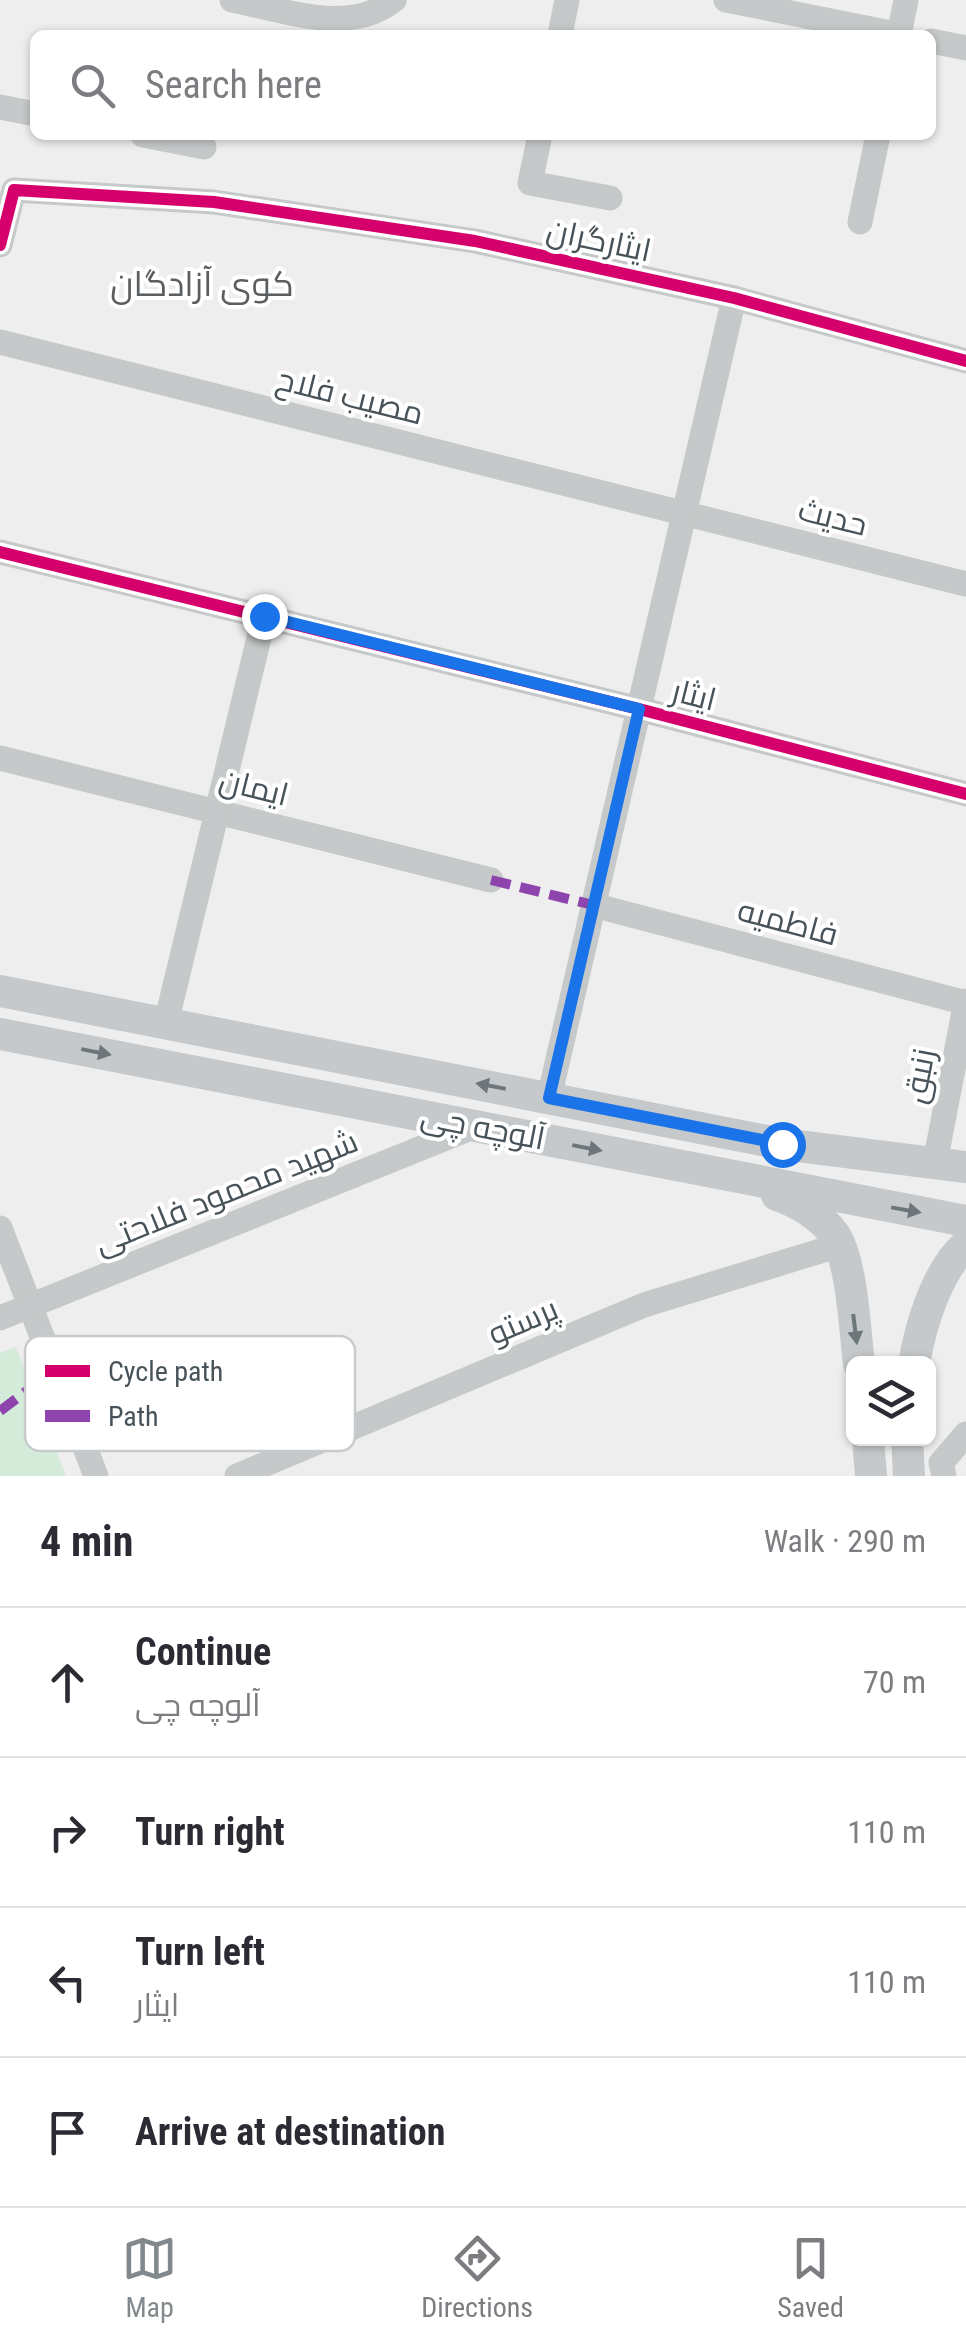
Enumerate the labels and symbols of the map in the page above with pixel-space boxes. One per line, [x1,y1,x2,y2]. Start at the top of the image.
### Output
street label: ایثارگران [543,210,655,270]
district label: کوی آزادگان [110,264,294,305]
street label: مصیب فلاح [272,359,427,436]
street label: حدیث [795,490,871,544]
route end [242,594,288,640]
street label: ایثار [666,671,720,719]
street label: ایمان [216,760,292,814]
street label: فاطمیه [734,890,842,954]
one-way arrow [81,1045,112,1061]
street label: زنبق [895,1045,944,1107]
one-way arrow [475,1078,506,1094]
street label: آلوچه چی [417,1096,549,1160]
street label: شهید محمود فلاحتی [89,1122,363,1262]
route start [760,1122,806,1168]
one-way arrow [571,1140,602,1156]
one-way arrow [890,1202,921,1218]
street label: پرستو [482,1289,565,1354]
one-way arrow [847,1314,863,1346]
legend [25,1336,355,1451]
text: Cycle path [108,1355,223,1388]
text: Path [108,1400,159,1433]

